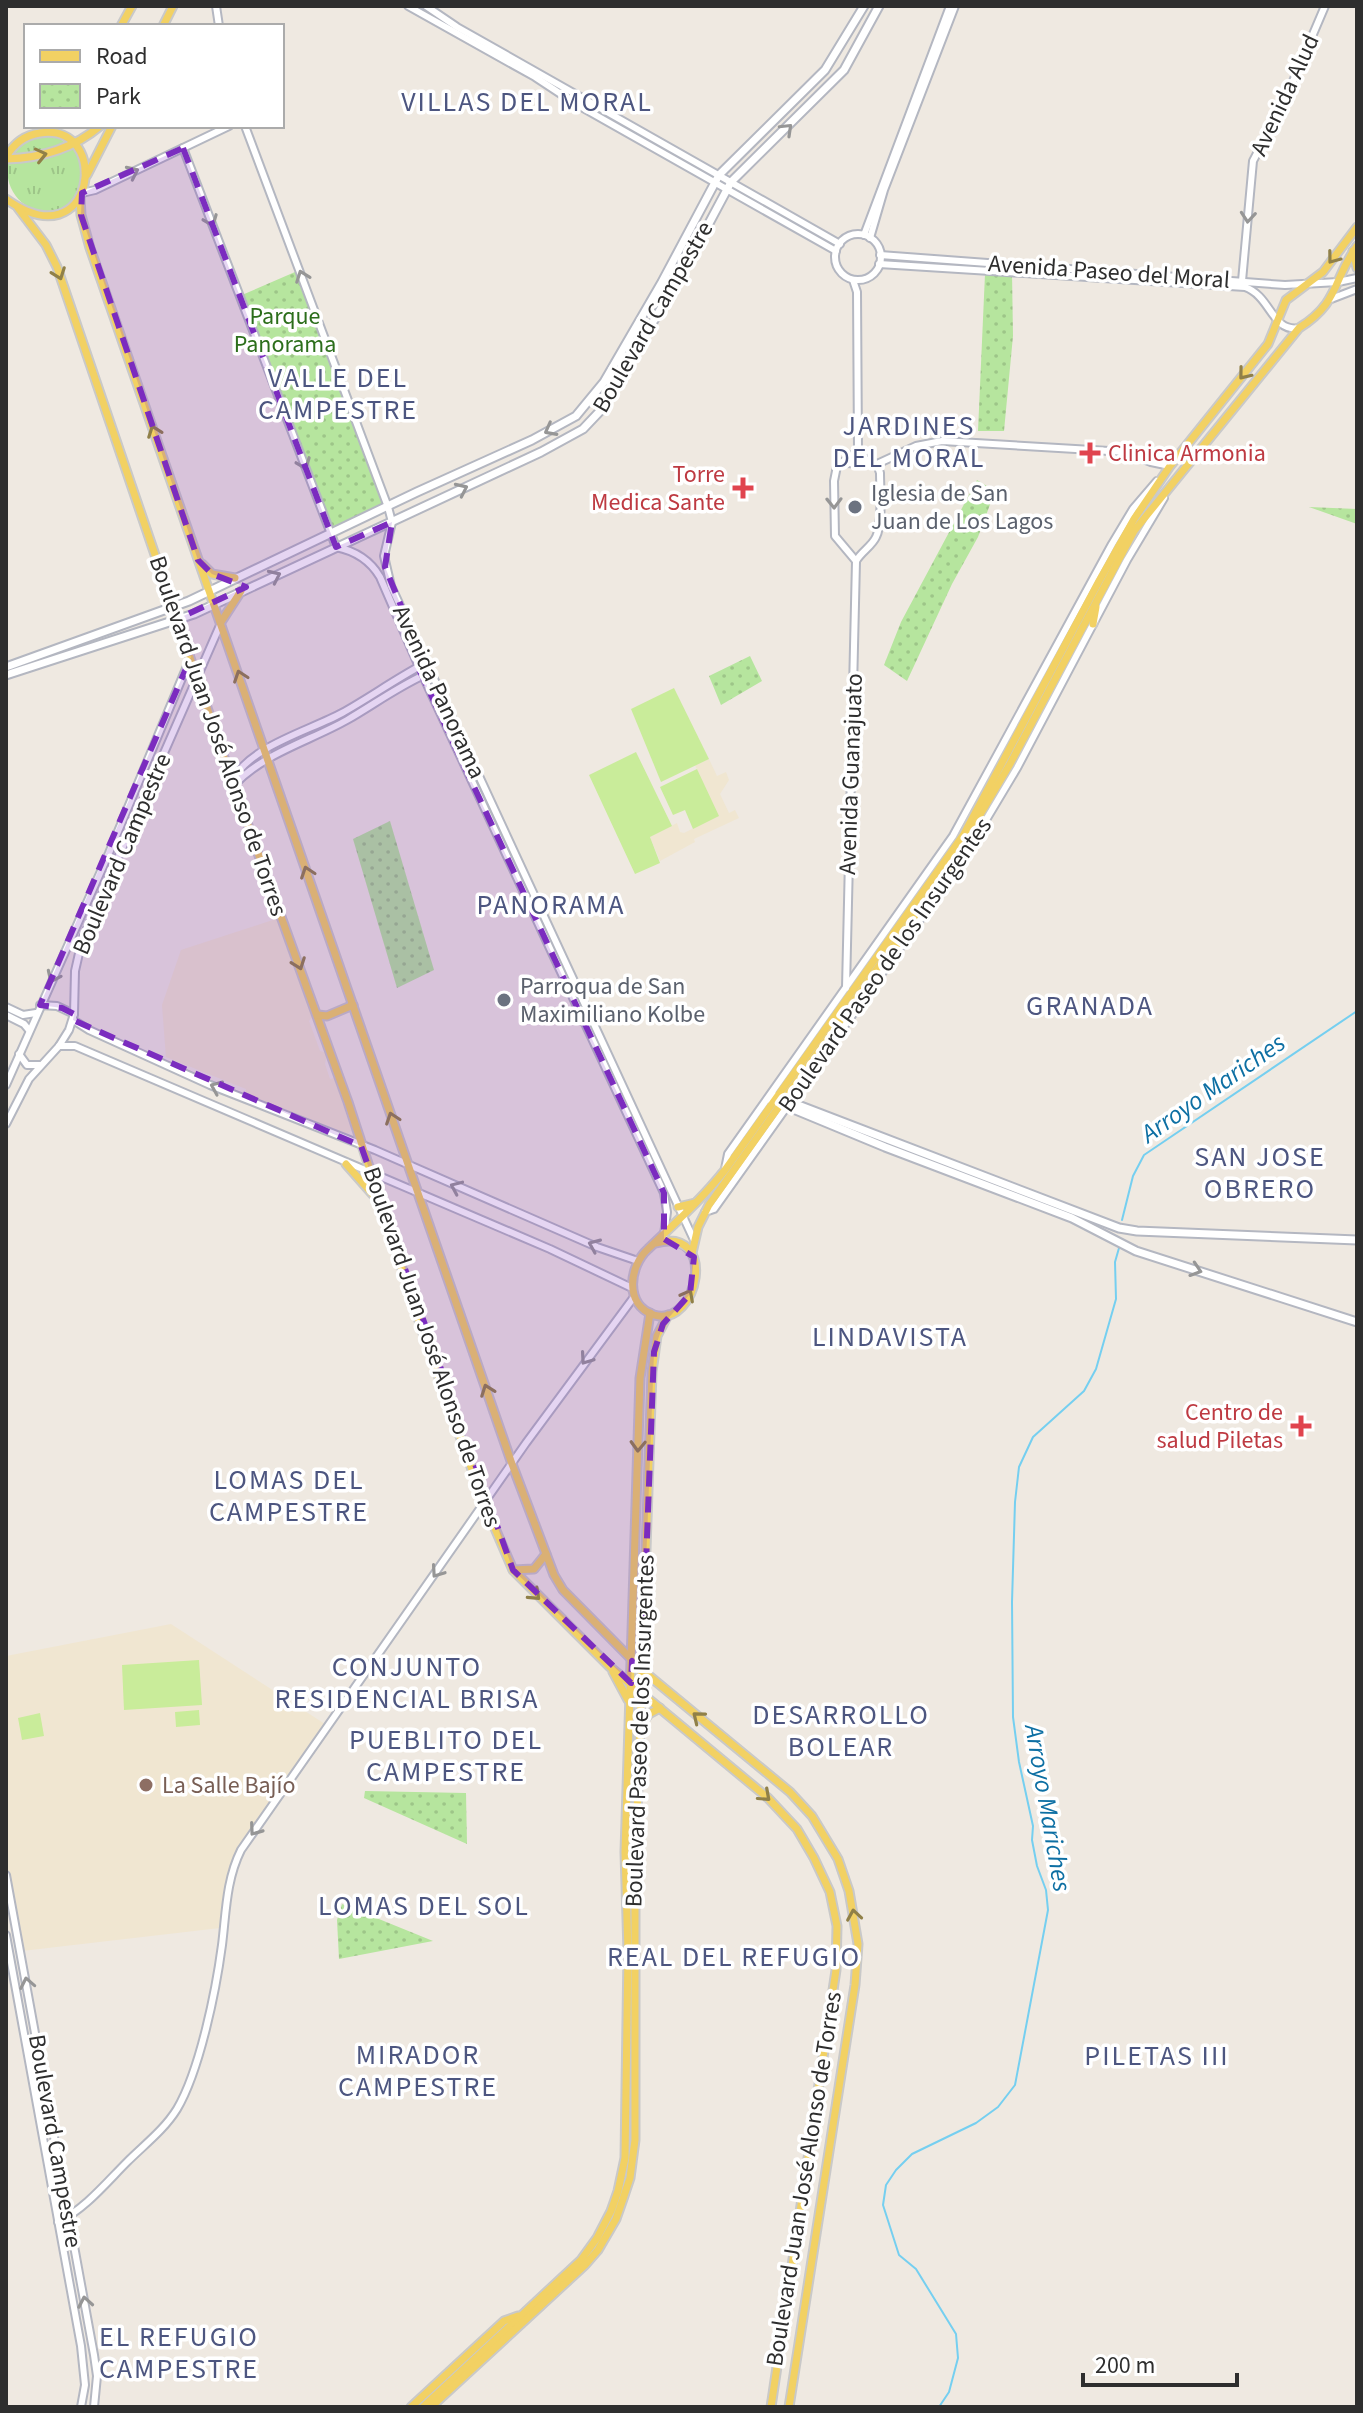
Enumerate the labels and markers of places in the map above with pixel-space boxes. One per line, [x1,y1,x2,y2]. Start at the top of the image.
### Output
place label: Clinica Armonia [1108,436,1266,471]
marker: Clinica Armonia [1079,442,1101,464]
place label: Torre Medica Sante [591,457,725,520]
place label: Iglesia de San Juan de Los Lagos [871,476,1053,539]
marker: Torre Medica Sante [732,477,754,499]
marker: Iglesia de San Juan de Los Lagos [846,498,864,516]
place label: Parroqua de San Maximiliano Kolbe [520,969,705,1032]
marker: Parroqua de San Maximiliano Kolbe [495,991,513,1009]
place label: Centro de salud Piletas [1157,1395,1283,1458]
marker: Centro de salud Piletas [1290,1415,1312,1437]
place label: La Salle Bajío [162,1768,295,1803]
marker: La Salle Bajío [137,1776,155,1794]

